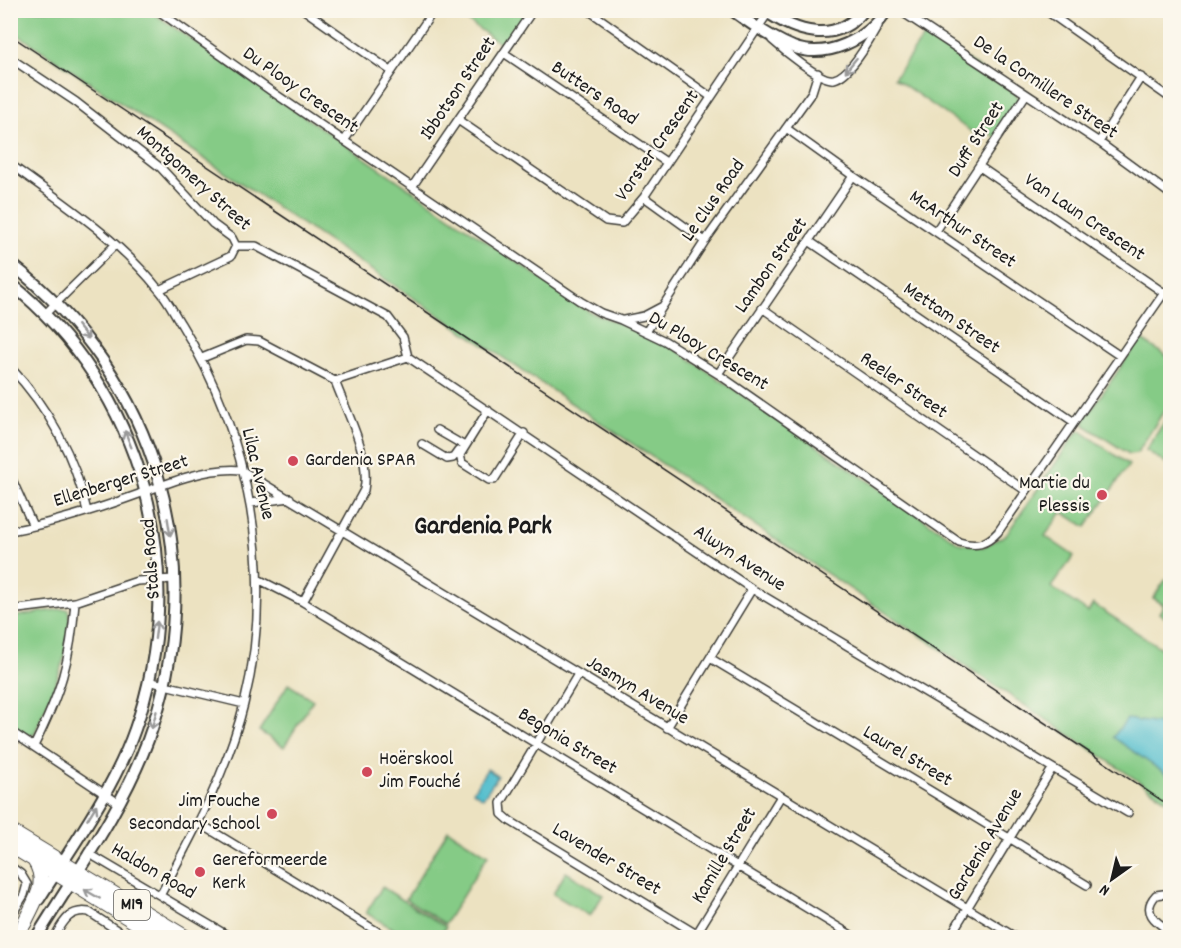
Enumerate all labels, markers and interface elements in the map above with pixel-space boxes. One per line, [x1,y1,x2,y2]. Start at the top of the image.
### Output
street label: De la Cornillere Street [967,29,1123,147]
street label: Ibbotson Street [414,32,504,146]
street label: Du Plooy Crescent [236,41,364,141]
street label: Butters Road [545,55,643,133]
one-way arrow [845,57,858,73]
street label: Vorster Crescent [609,85,707,207]
street label: Duff Street [942,96,1012,184]
street label: Montgomery Street [129,120,257,238]
street label: Le Clus Road [675,154,753,248]
street label: Van Laun Crescent [1018,167,1150,269]
street label: McArthur Street [903,184,1021,276]
street label: Lambon Street [729,212,815,320]
street label: Mettam Street [897,276,1005,362]
street label: Du Plooy Crescent [643,305,773,399]
one-way arrow [76,324,90,339]
street label: Reeler Street [853,345,953,427]
street label: Lilac Avenue [233,425,281,523]
one-way arrow [122,430,133,449]
place label: Gardenia SPAR [305,447,416,475]
street label: Ellenberger Street [50,448,192,516]
marker: Gardenia SPAR [286,454,300,468]
place label: Martie du Plessis [1019,470,1090,521]
marker: Martie du Plessis [1095,488,1109,502]
district label: Gardenia Park [414,509,552,546]
one-way arrow [164,517,175,537]
street label: Stals Road [135,518,169,600]
street label: Alwyn Avenue [687,519,791,599]
one-way arrow [151,620,162,640]
street label: Jasmyn Avenue [580,649,694,733]
street label: Begonia Street [512,701,622,783]
one-way arrow [147,710,159,729]
street label: Laurel Street [857,719,957,795]
place label: Hoërskool Jim Fouché [379,746,461,797]
marker: Hoërskool Jim Fouché [360,765,374,779]
street label: Gardenia Avenue [941,783,1031,907]
place label: Jim Fouche Secondary School [129,788,260,839]
street label: Kamille Street [685,803,765,909]
one-way arrow [86,804,98,821]
marker: Jim Fouche Secondary School [265,807,279,821]
street label: Lavender Street [546,816,666,904]
street label: Haldon Road [105,836,201,908]
place label: Gereformeerde Kerk [212,847,328,898]
north arrow [1082,849,1142,909]
marker: Gereformeerde Kerk [193,865,207,879]
text: N [1095,878,1115,901]
one-way arrow [84,888,101,900]
road number: M19 [114,890,150,920]

